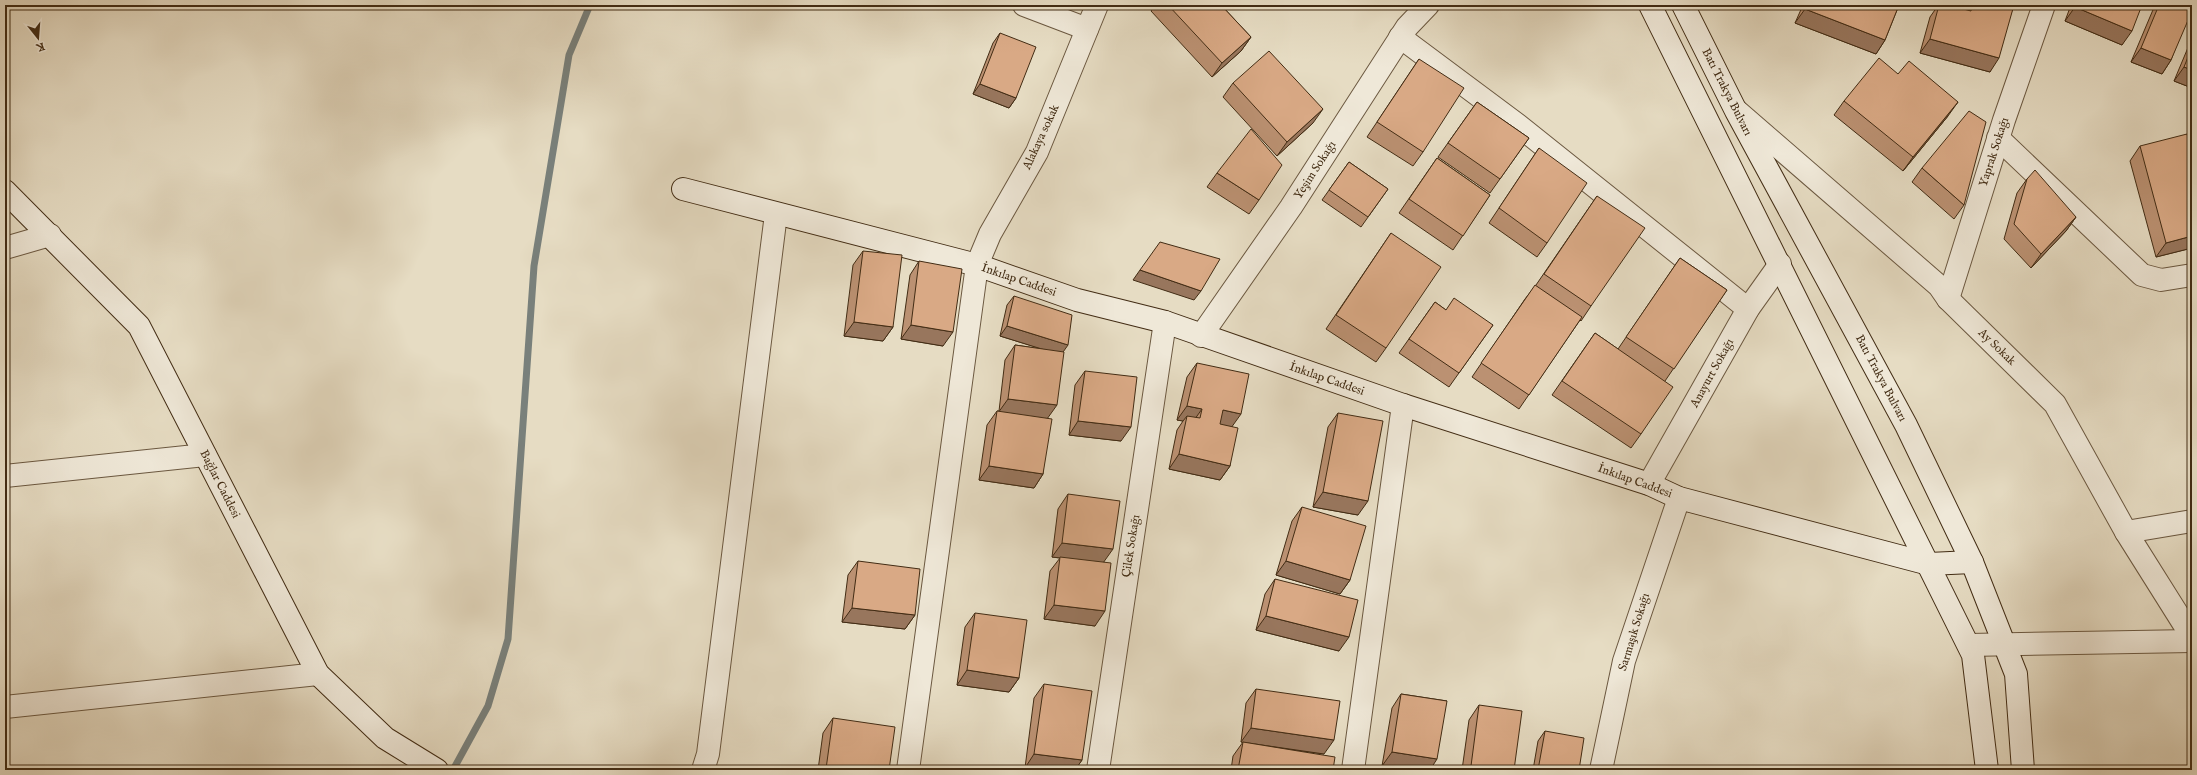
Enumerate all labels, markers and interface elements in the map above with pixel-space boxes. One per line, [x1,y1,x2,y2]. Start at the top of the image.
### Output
north arrow [18,18,58,58]
text: K [34,39,46,55]
street label: Batı Trakya Bulvarı [1699,46,1755,138]
street label: Alakaya sokak [1019,101,1063,173]
street label: Yaprak Sokağı [1976,115,2013,189]
street label: Yeşim Sokağı [1291,138,1339,202]
street label: İnkılap Caddesi [979,259,1059,301]
street label: Ay Sokak [1974,325,2020,369]
street label: Batı Trakya Bulvarı [1852,332,1910,424]
street label: Anayurt Sokağı [1686,336,1737,411]
street label: İnkılap Caddesi [1287,358,1367,400]
street label: Bağlar Caddesi [196,447,244,521]
street label: İnkılap Caddesi [1595,460,1675,502]
street label: Çilek Sokağı [1119,514,1143,578]
street label: Sarmaşık Sokağı [1615,591,1653,673]

